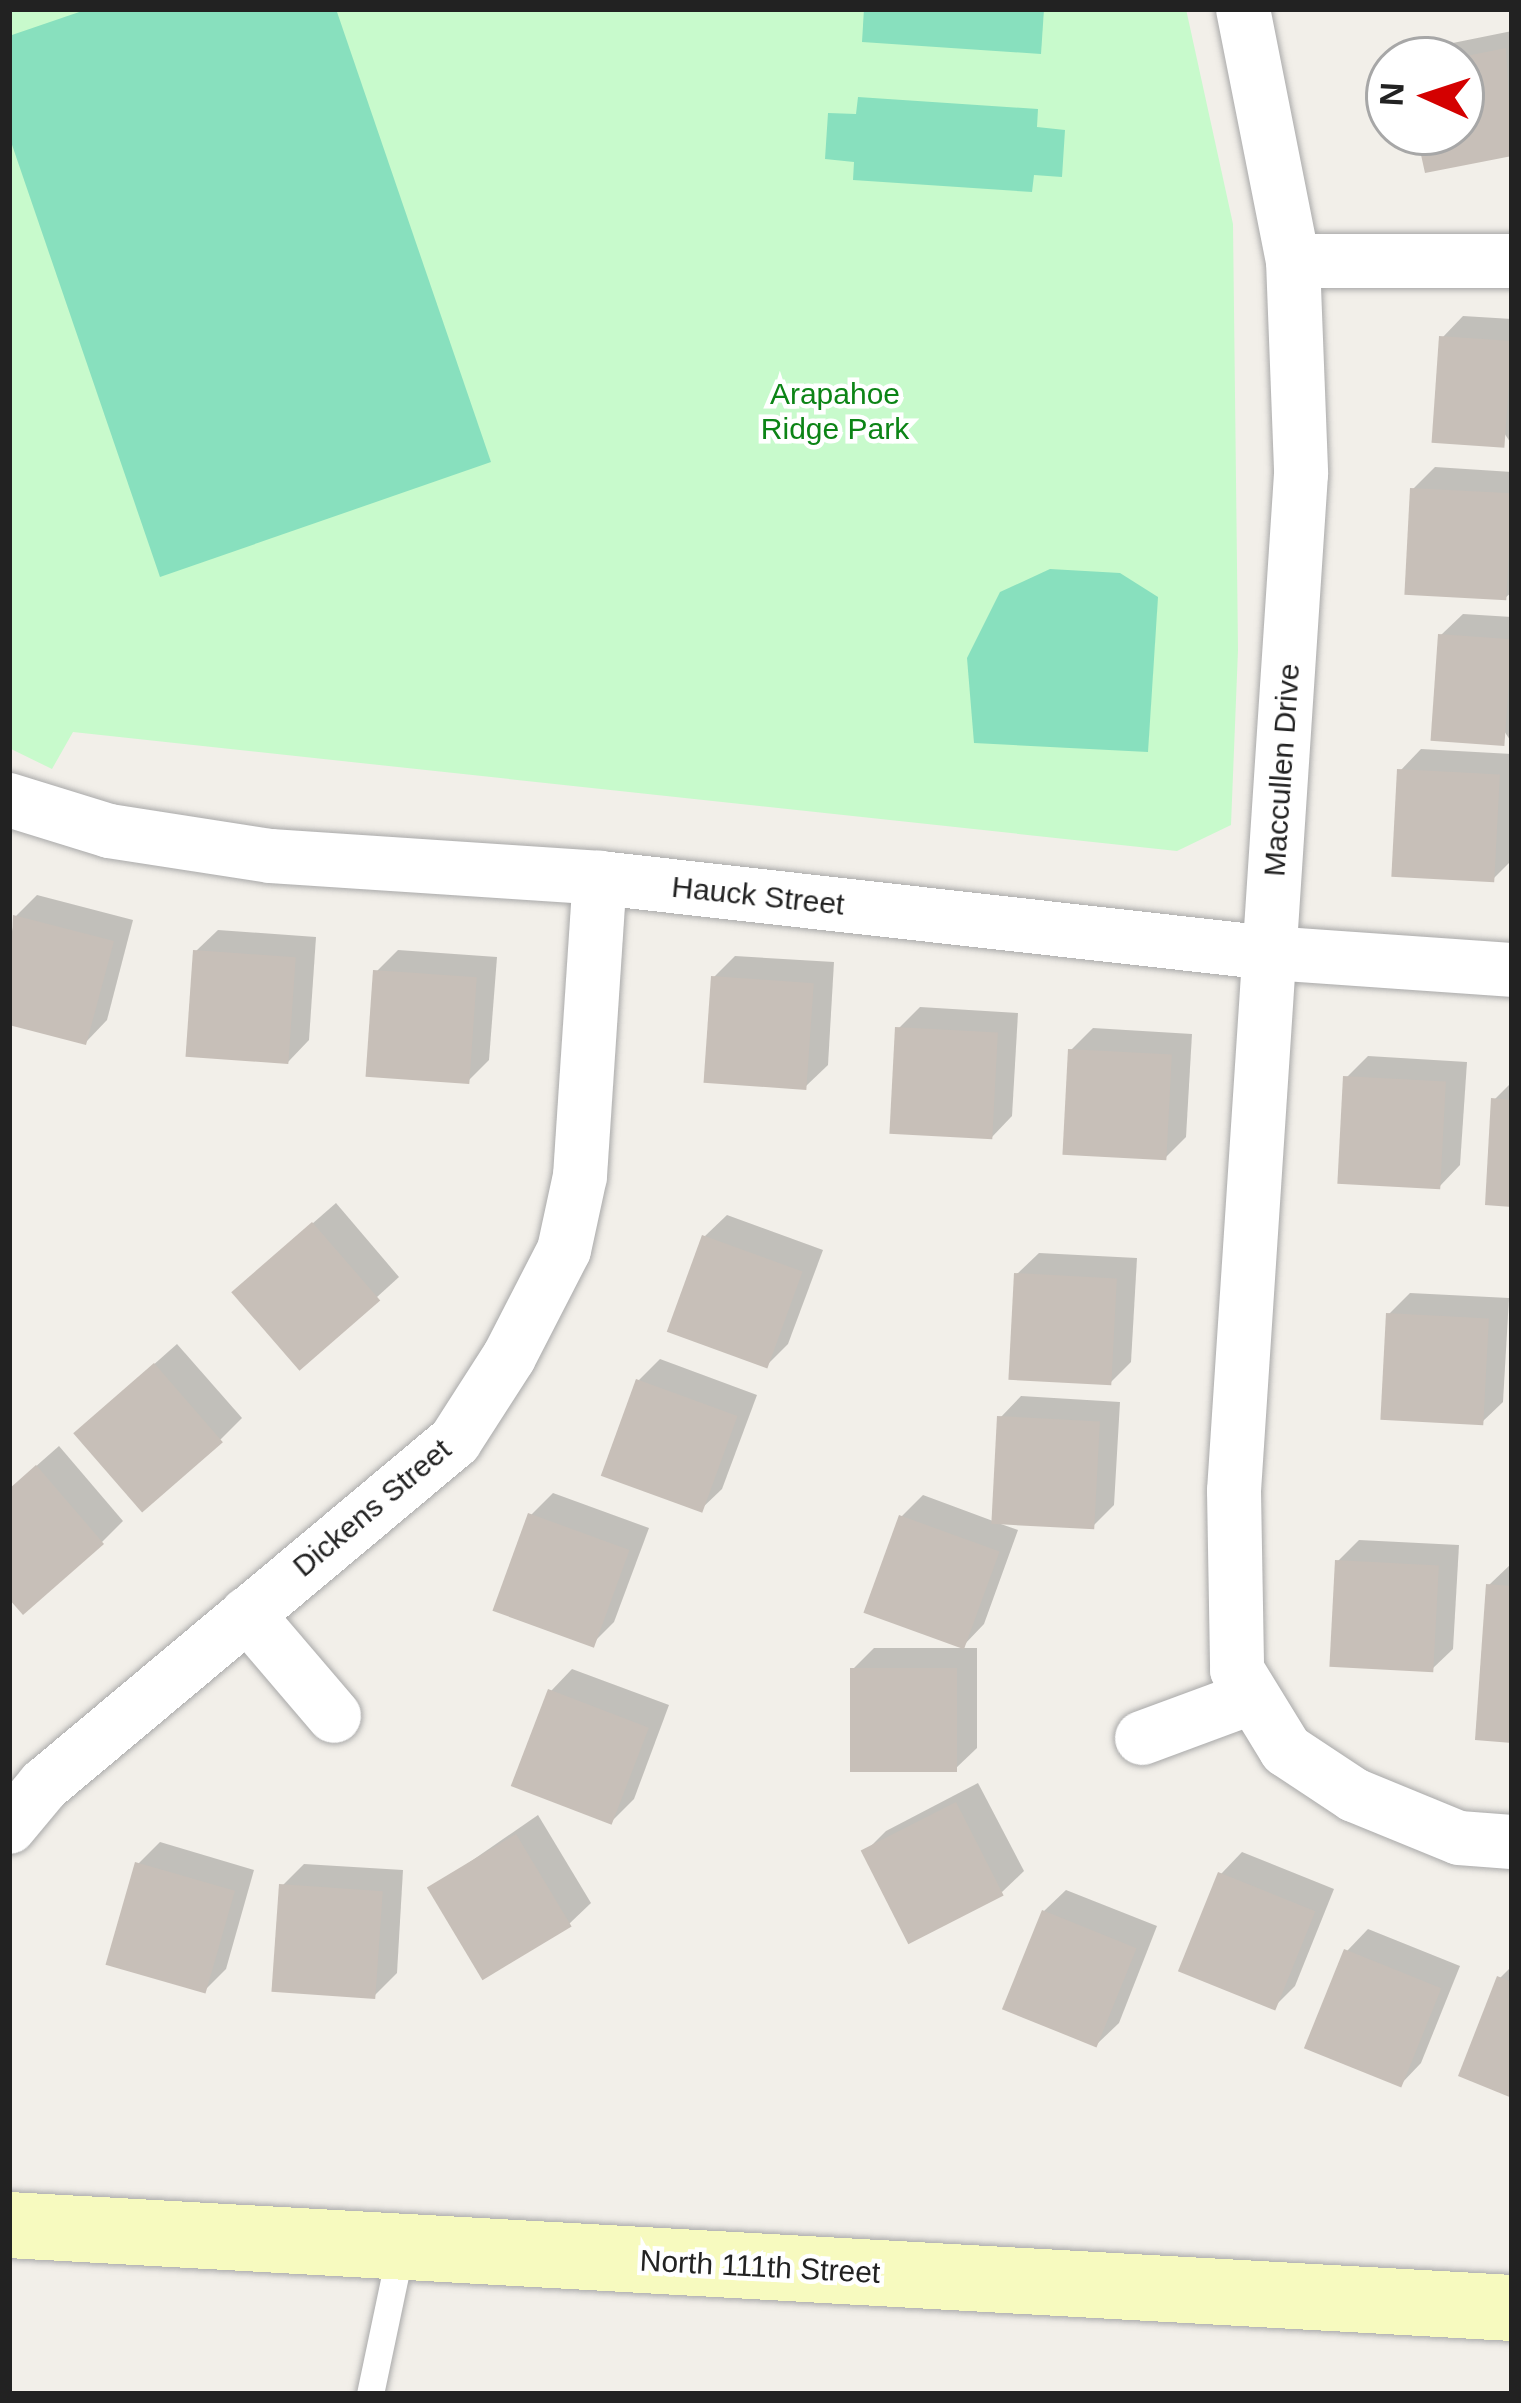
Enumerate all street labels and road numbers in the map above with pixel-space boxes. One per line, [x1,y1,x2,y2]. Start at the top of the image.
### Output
street label: Maccullen Drive [1257,662,1307,878]
street label: Hauck Street [670,869,846,923]
street label: Dickens Street [286,1432,458,1584]
street label: North 111th Street [639,2243,881,2291]

